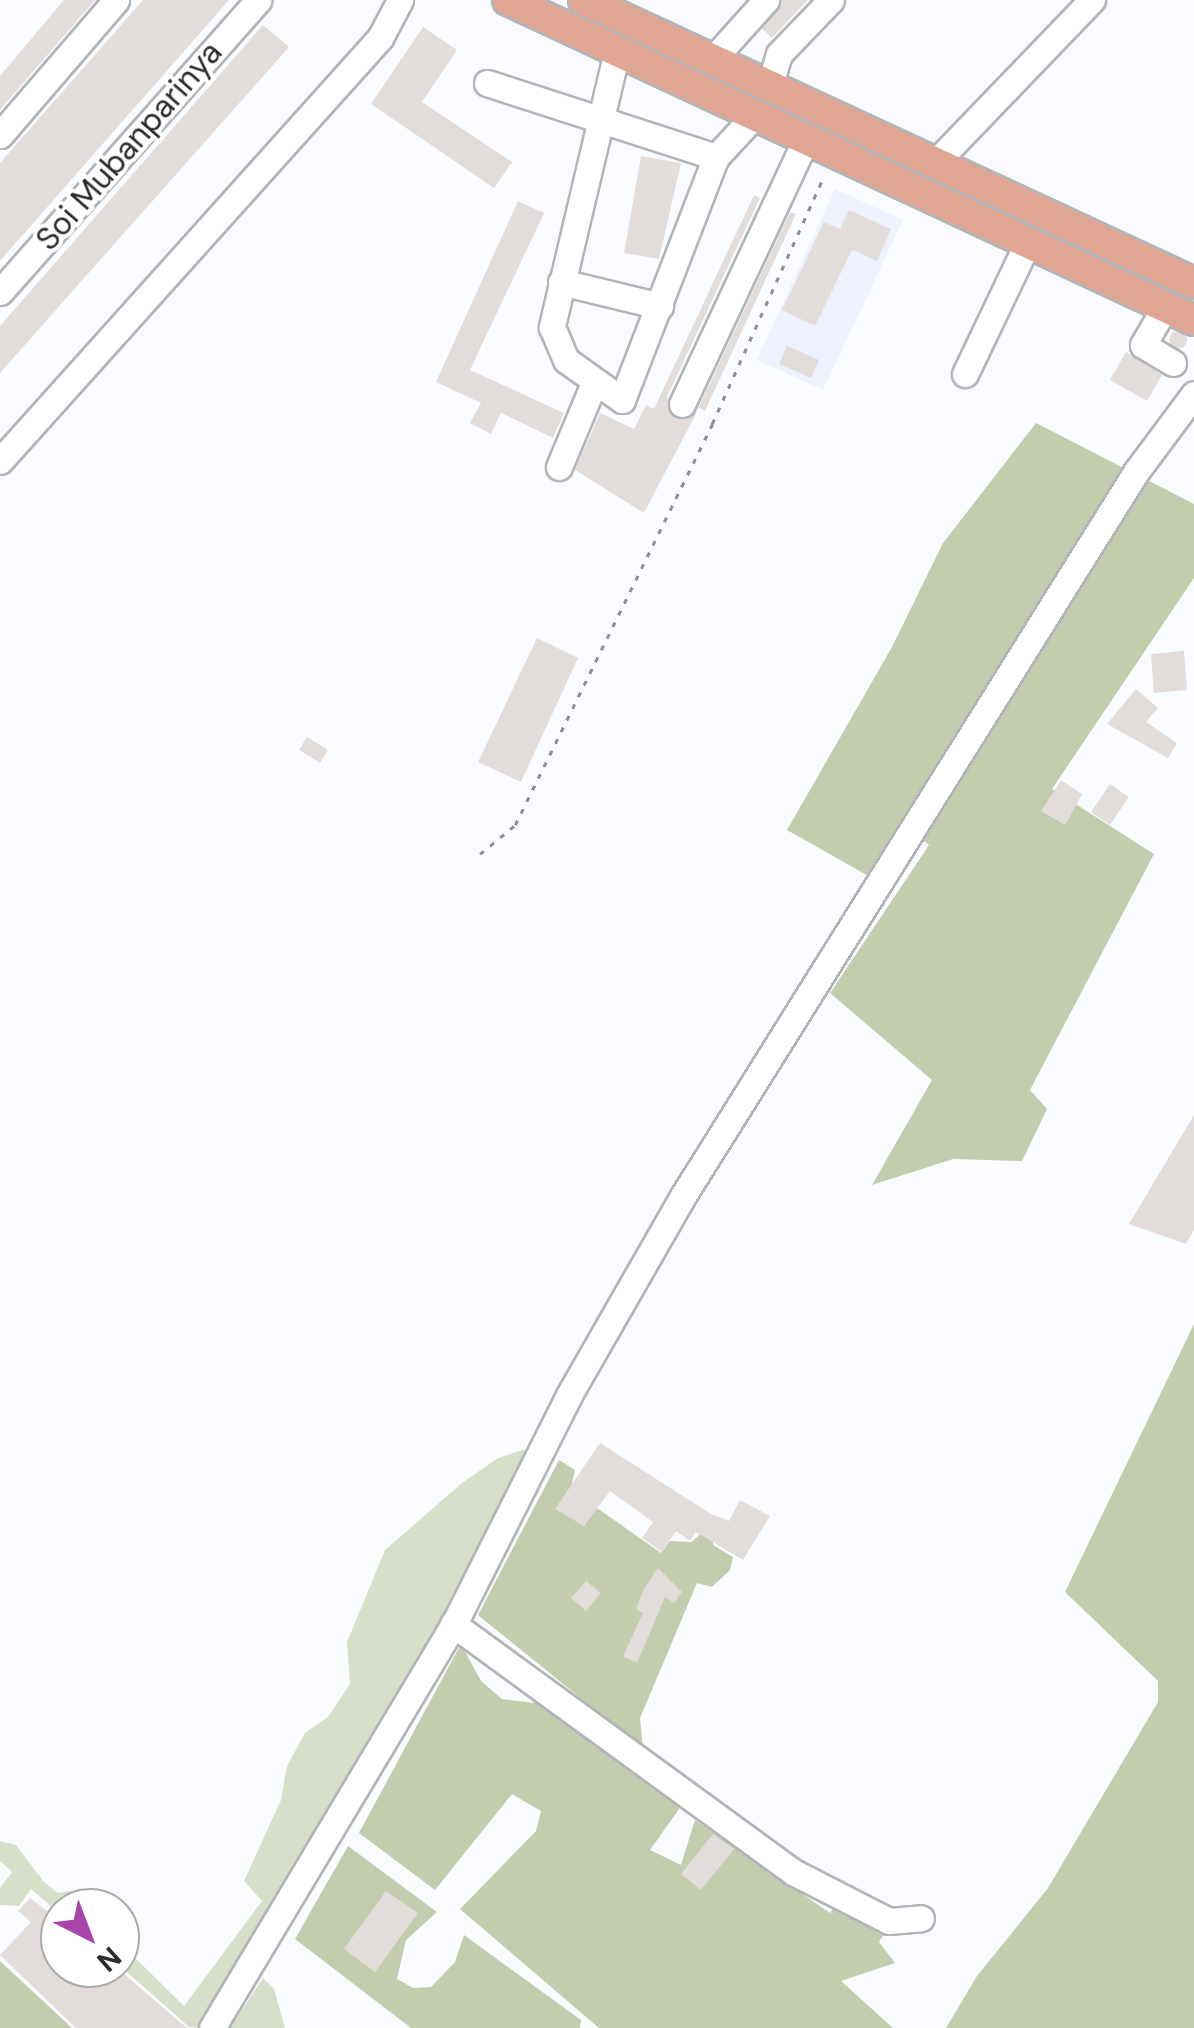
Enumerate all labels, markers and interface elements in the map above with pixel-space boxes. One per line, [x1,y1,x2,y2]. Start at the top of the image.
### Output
street label: Soi Mubanparinya [28,34,230,258]
north arrow [40,1888,140,1988]
text: N [89,1939,129,1980]

